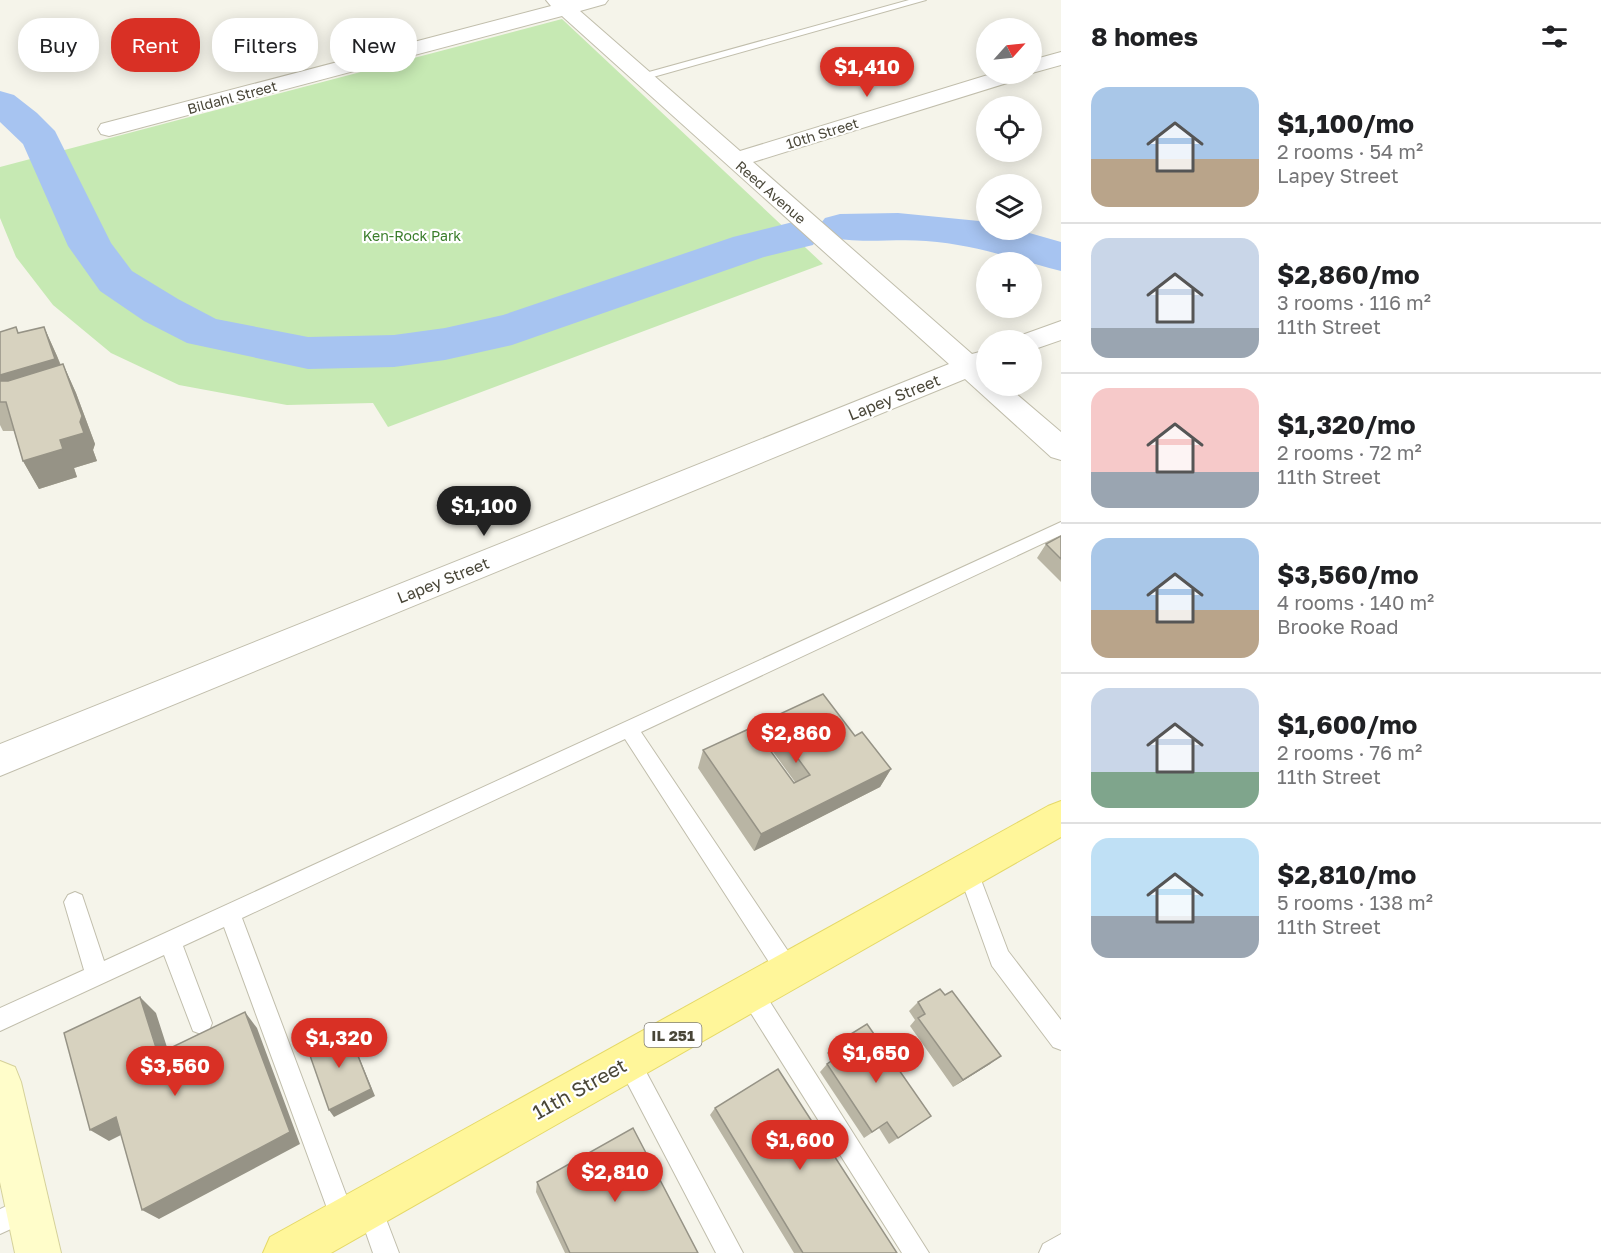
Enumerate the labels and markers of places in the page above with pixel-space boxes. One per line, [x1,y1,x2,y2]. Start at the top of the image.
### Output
pin: $1,410 [818,47,916,98]
pin: $1,100 [435,486,533,537]
pin: $2,860 [747,713,845,764]
pin: $1,320 [290,1018,388,1069]
pin: $1,650 [827,1033,925,1084]
pin: $3,560 [126,1046,224,1097]
pin: $1,600 [751,1120,849,1171]
pin: $2,810 [566,1152,664,1203]

